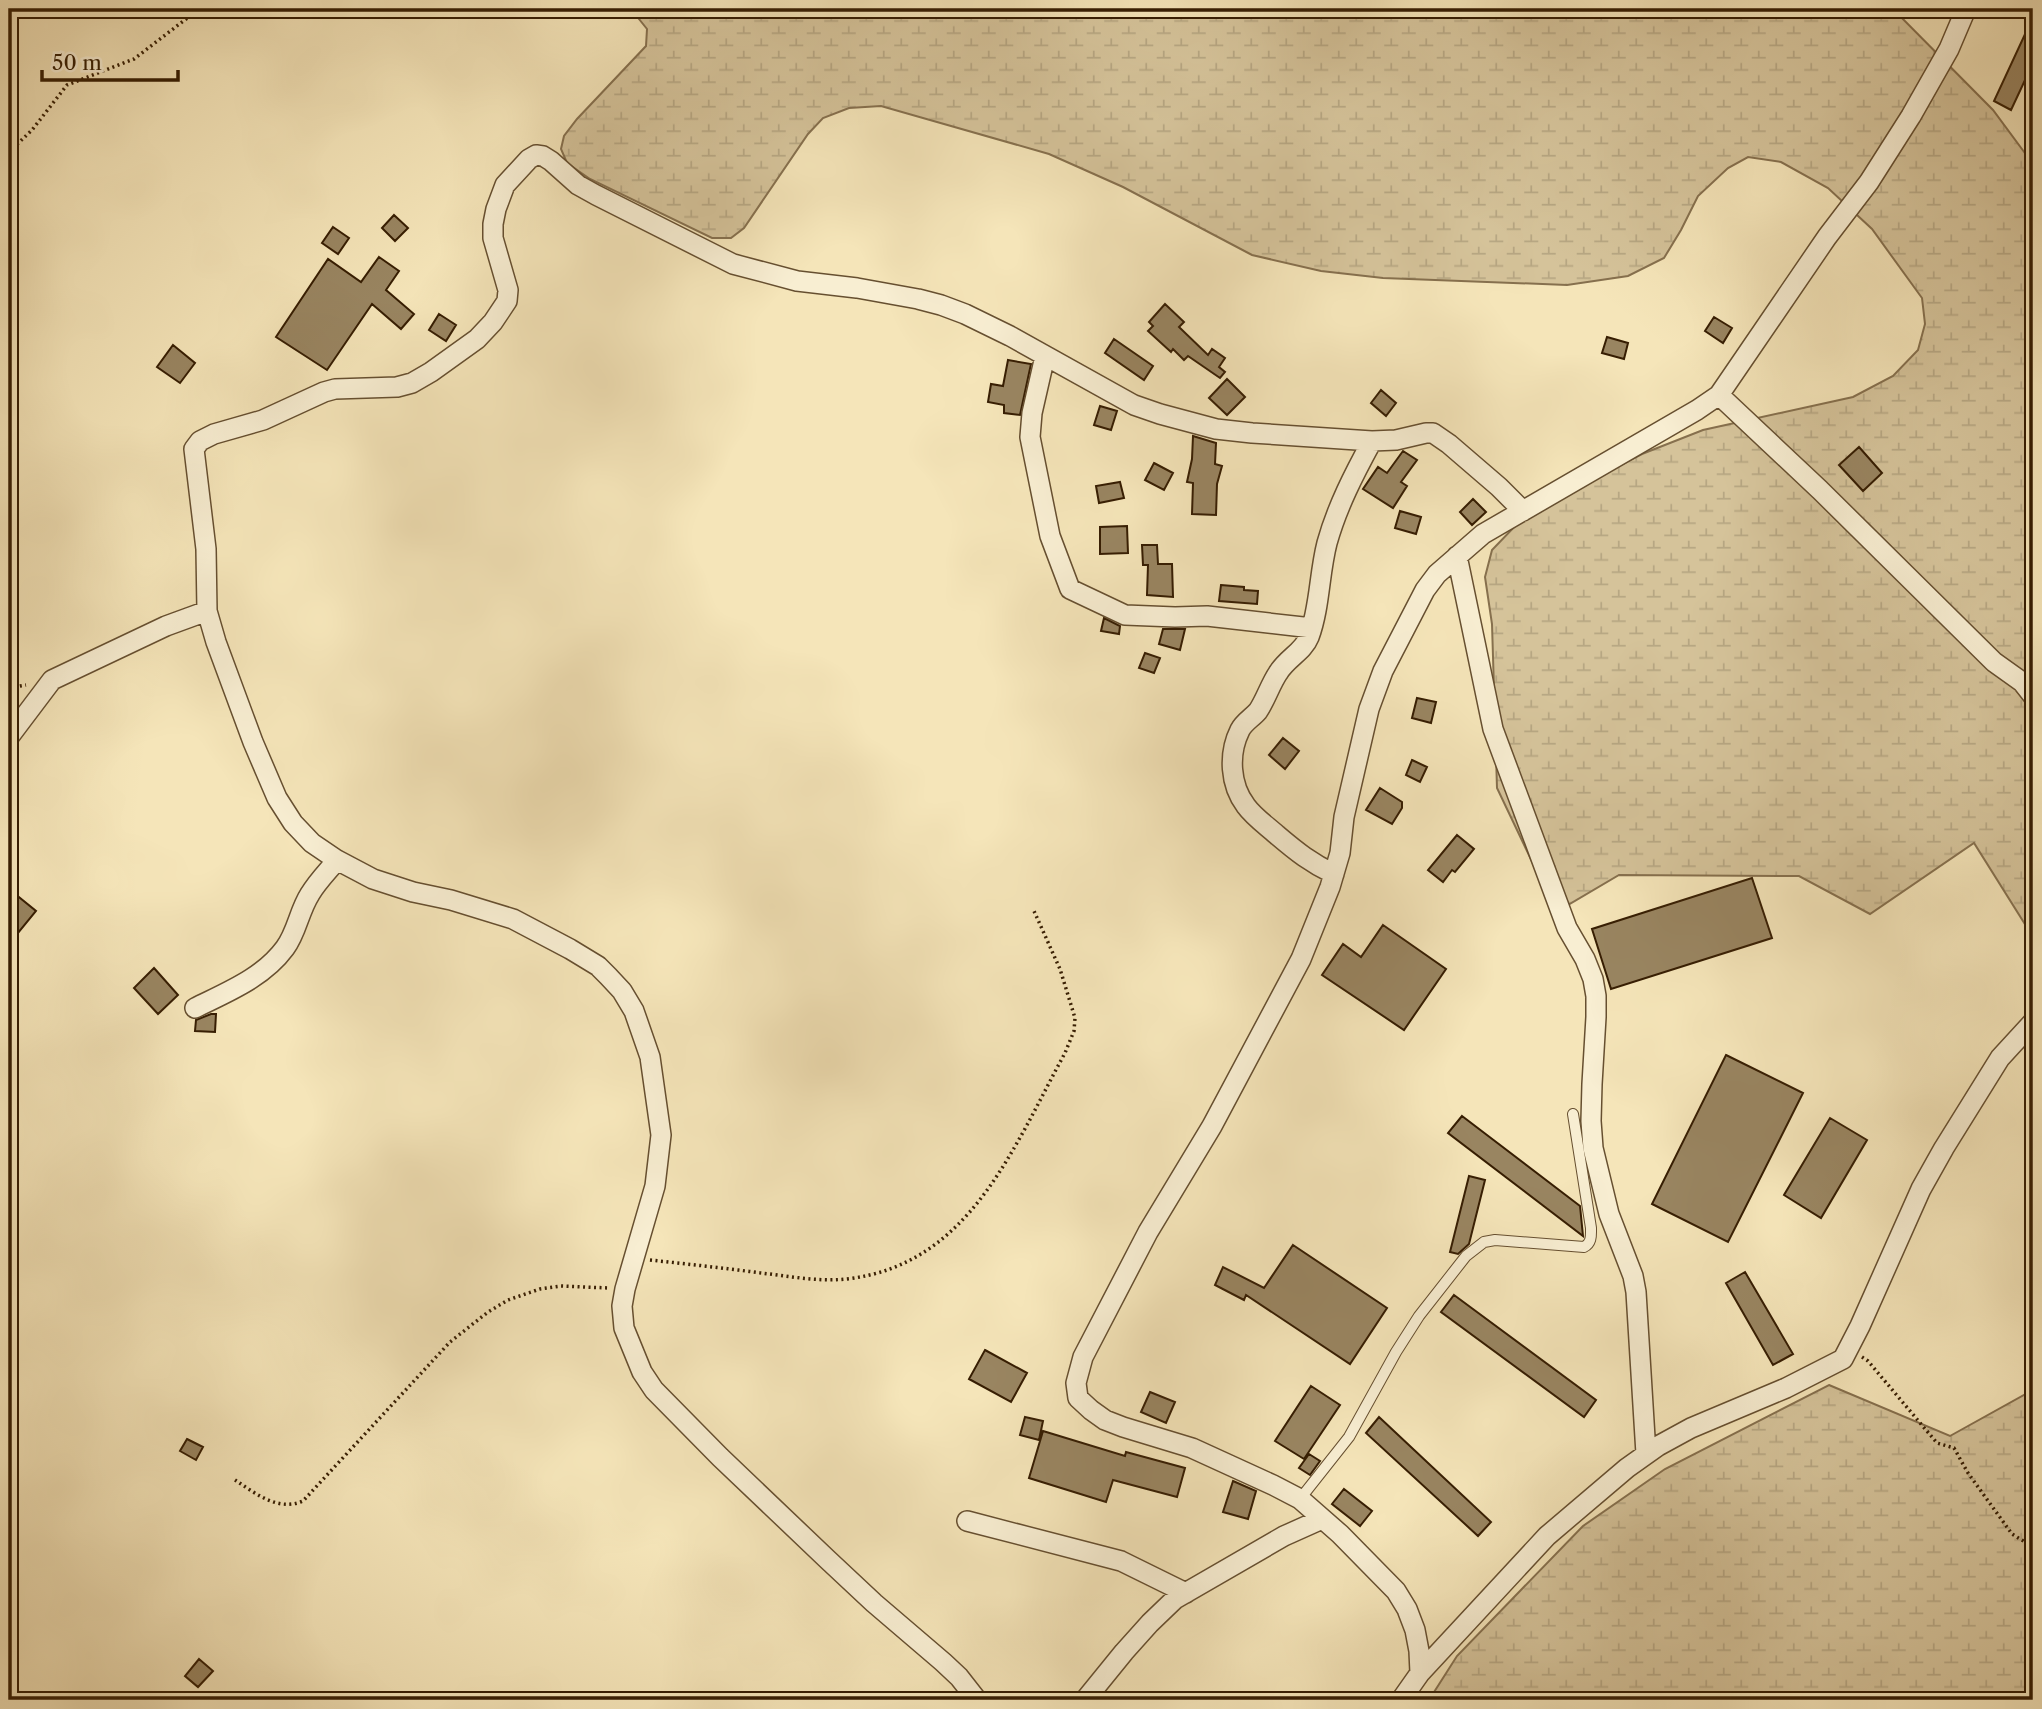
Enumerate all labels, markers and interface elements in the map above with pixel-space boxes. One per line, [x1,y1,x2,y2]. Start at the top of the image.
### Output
scale bar [42,38,178,82]
text: 50 m [52,50,102,75]

